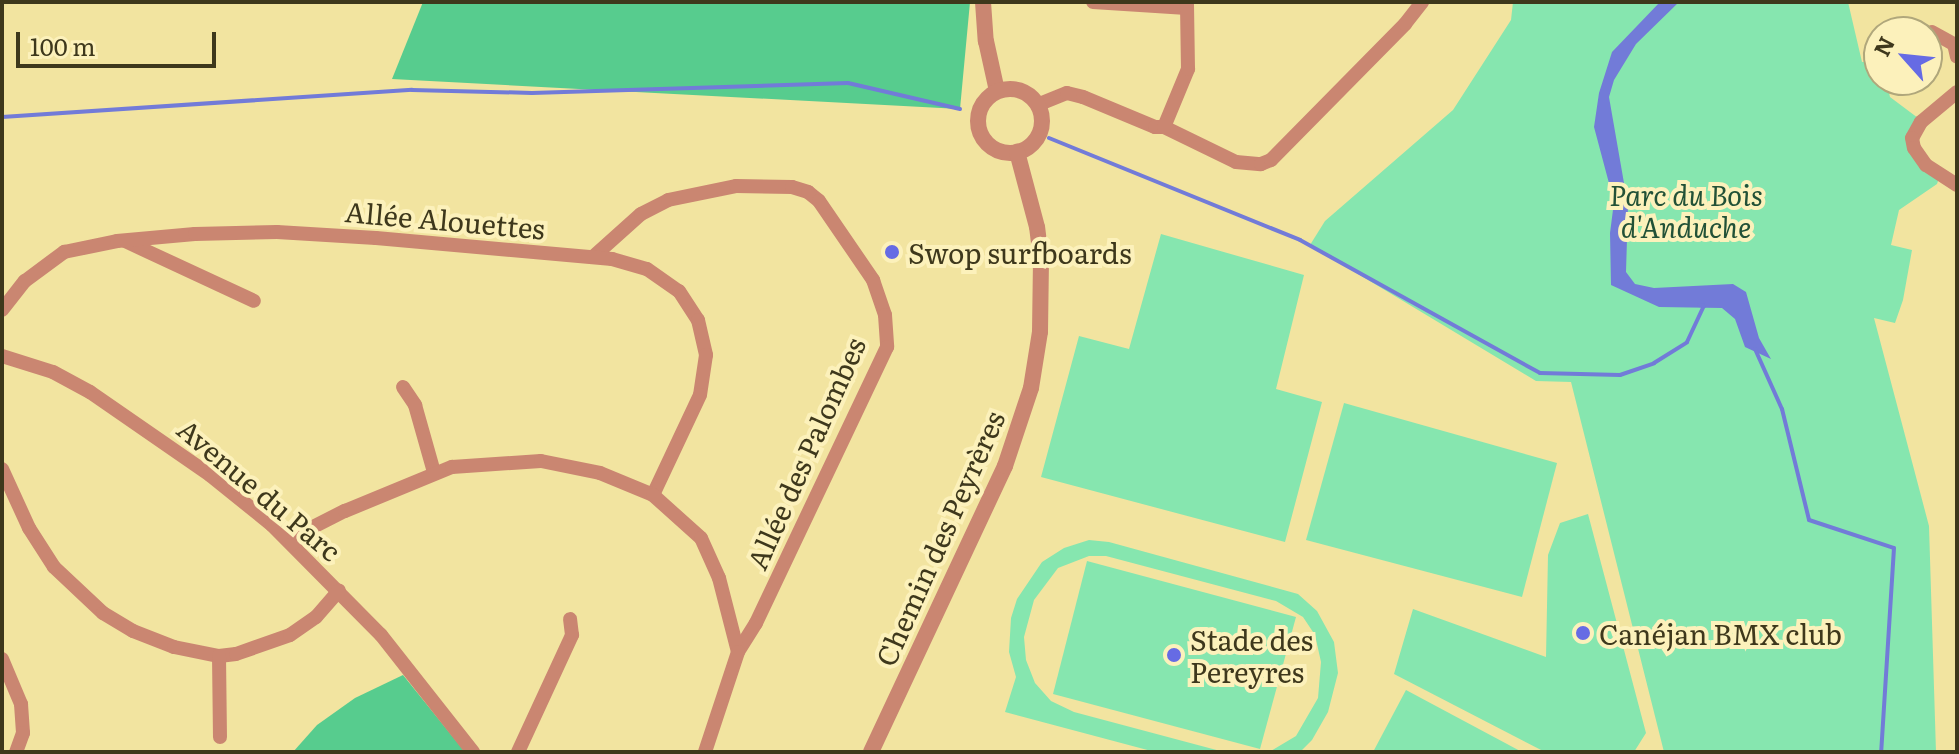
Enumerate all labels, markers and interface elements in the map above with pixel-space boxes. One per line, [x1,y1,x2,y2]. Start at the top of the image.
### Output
scale bar [20,16,220,66]
north arrow [1863,16,1943,96]
text: 100 m [30,28,96,63]
text: N [1864,30,1902,62]
park label: Parc du Bois d'Anduche [1609,177,1763,243]
street label: Allée Alouettes [344,194,546,244]
place label: Swop surfboards [908,235,1132,269]
marker: Swop surfboards [883,243,901,261]
street label: Allée des Palombes [739,332,871,574]
street label: Chemin des Peyrères [868,405,1010,671]
street label: Avenue du Parc [172,411,348,567]
place label: Canéjan BMX club [1599,616,1842,650]
place label: Stade des Pereyres [1190,622,1313,688]
marker: Canéjan BMX club [1574,624,1592,642]
marker: Stade des Pereyres [1165,646,1183,664]

